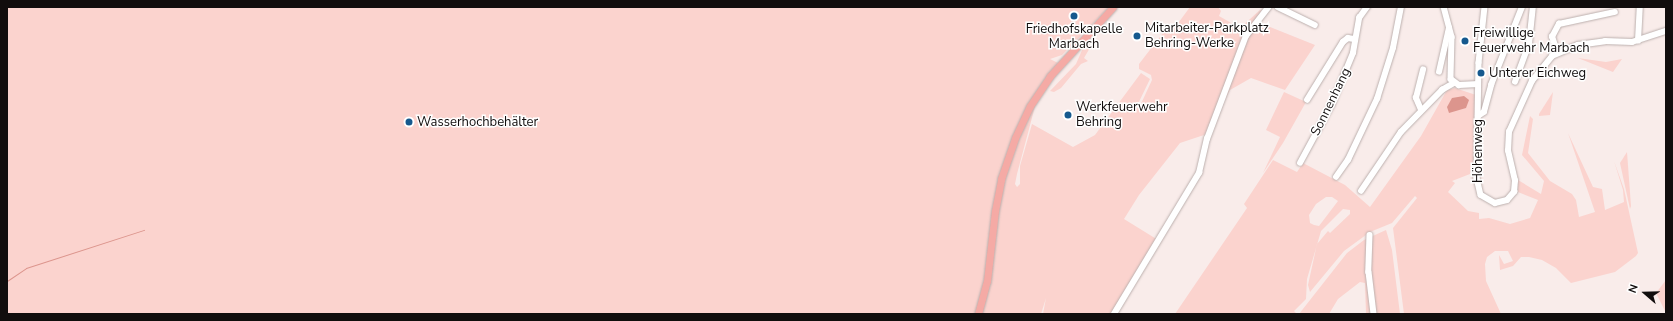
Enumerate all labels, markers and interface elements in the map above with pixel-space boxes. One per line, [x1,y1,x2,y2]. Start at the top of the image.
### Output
marker: Friedhofskapelle Marbach [1069,11,1079,21]
place label: Mitarbeiter-Parkplatz Behring-Werke [1145,21,1269,52]
place label: Friedhofskapelle Marbach [1026,22,1122,53]
place label: Freiwillige Feuerwehr Marbach [1473,26,1590,57]
marker: Mitarbeiter-Parkplatz Behring-Werke [1132,31,1142,41]
marker: Freiwillige Feuerwehr Marbach [1460,36,1470,46]
place label: Unterer Eichweg [1489,65,1586,81]
street label: Sonnenhang [1308,66,1354,138]
marker: Unterer Eichweg [1476,68,1486,78]
place label: Werkfeuerwehr Behring [1076,100,1168,131]
marker: Werkfeuerwehr Behring [1063,110,1073,120]
place label: Wasserhochbehälter [417,114,538,130]
marker: Wasserhochbehälter [404,117,414,127]
street label: Höhenweg [1470,119,1486,183]
north arrow [1625,273,1665,313]
text: N [1625,282,1642,295]

